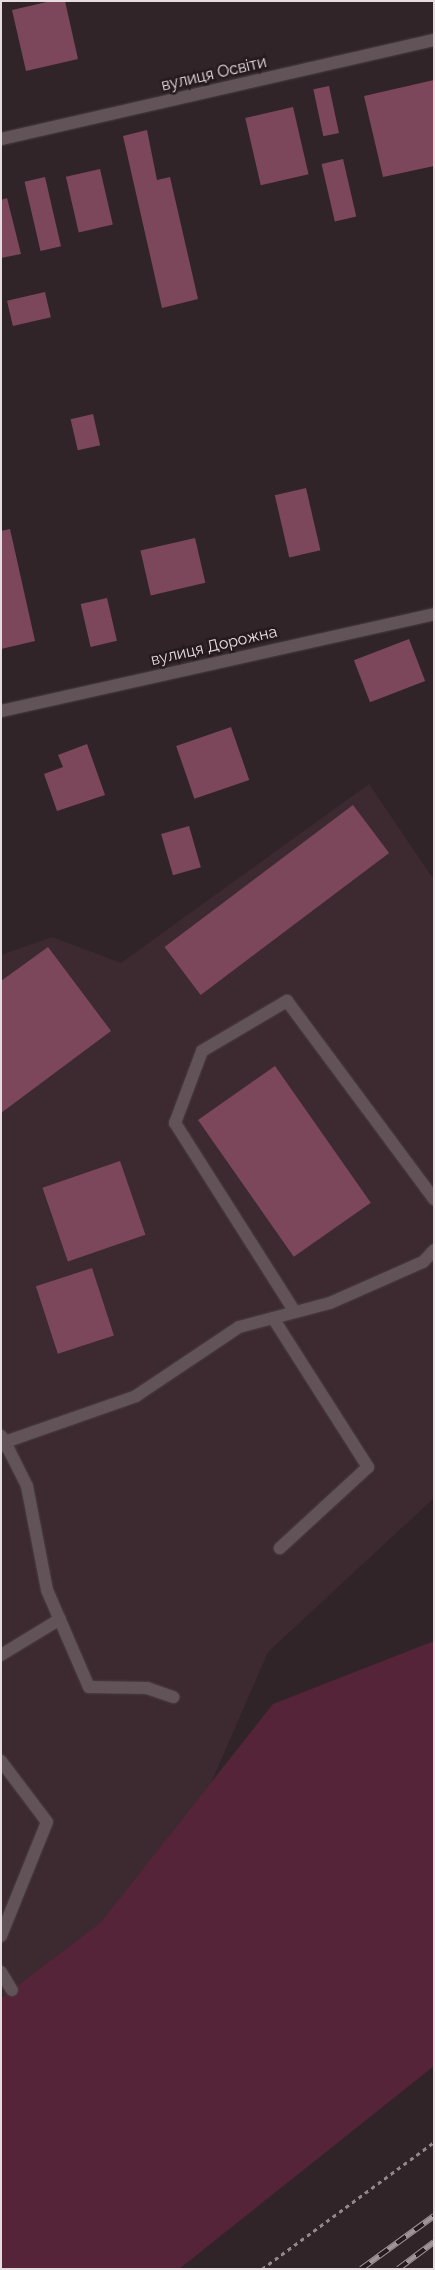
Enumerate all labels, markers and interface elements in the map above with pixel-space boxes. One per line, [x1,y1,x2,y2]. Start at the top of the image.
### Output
street label: вулиця Освіти [159,53,269,95]
street label: вулиця Дорожна [149,622,279,670]

